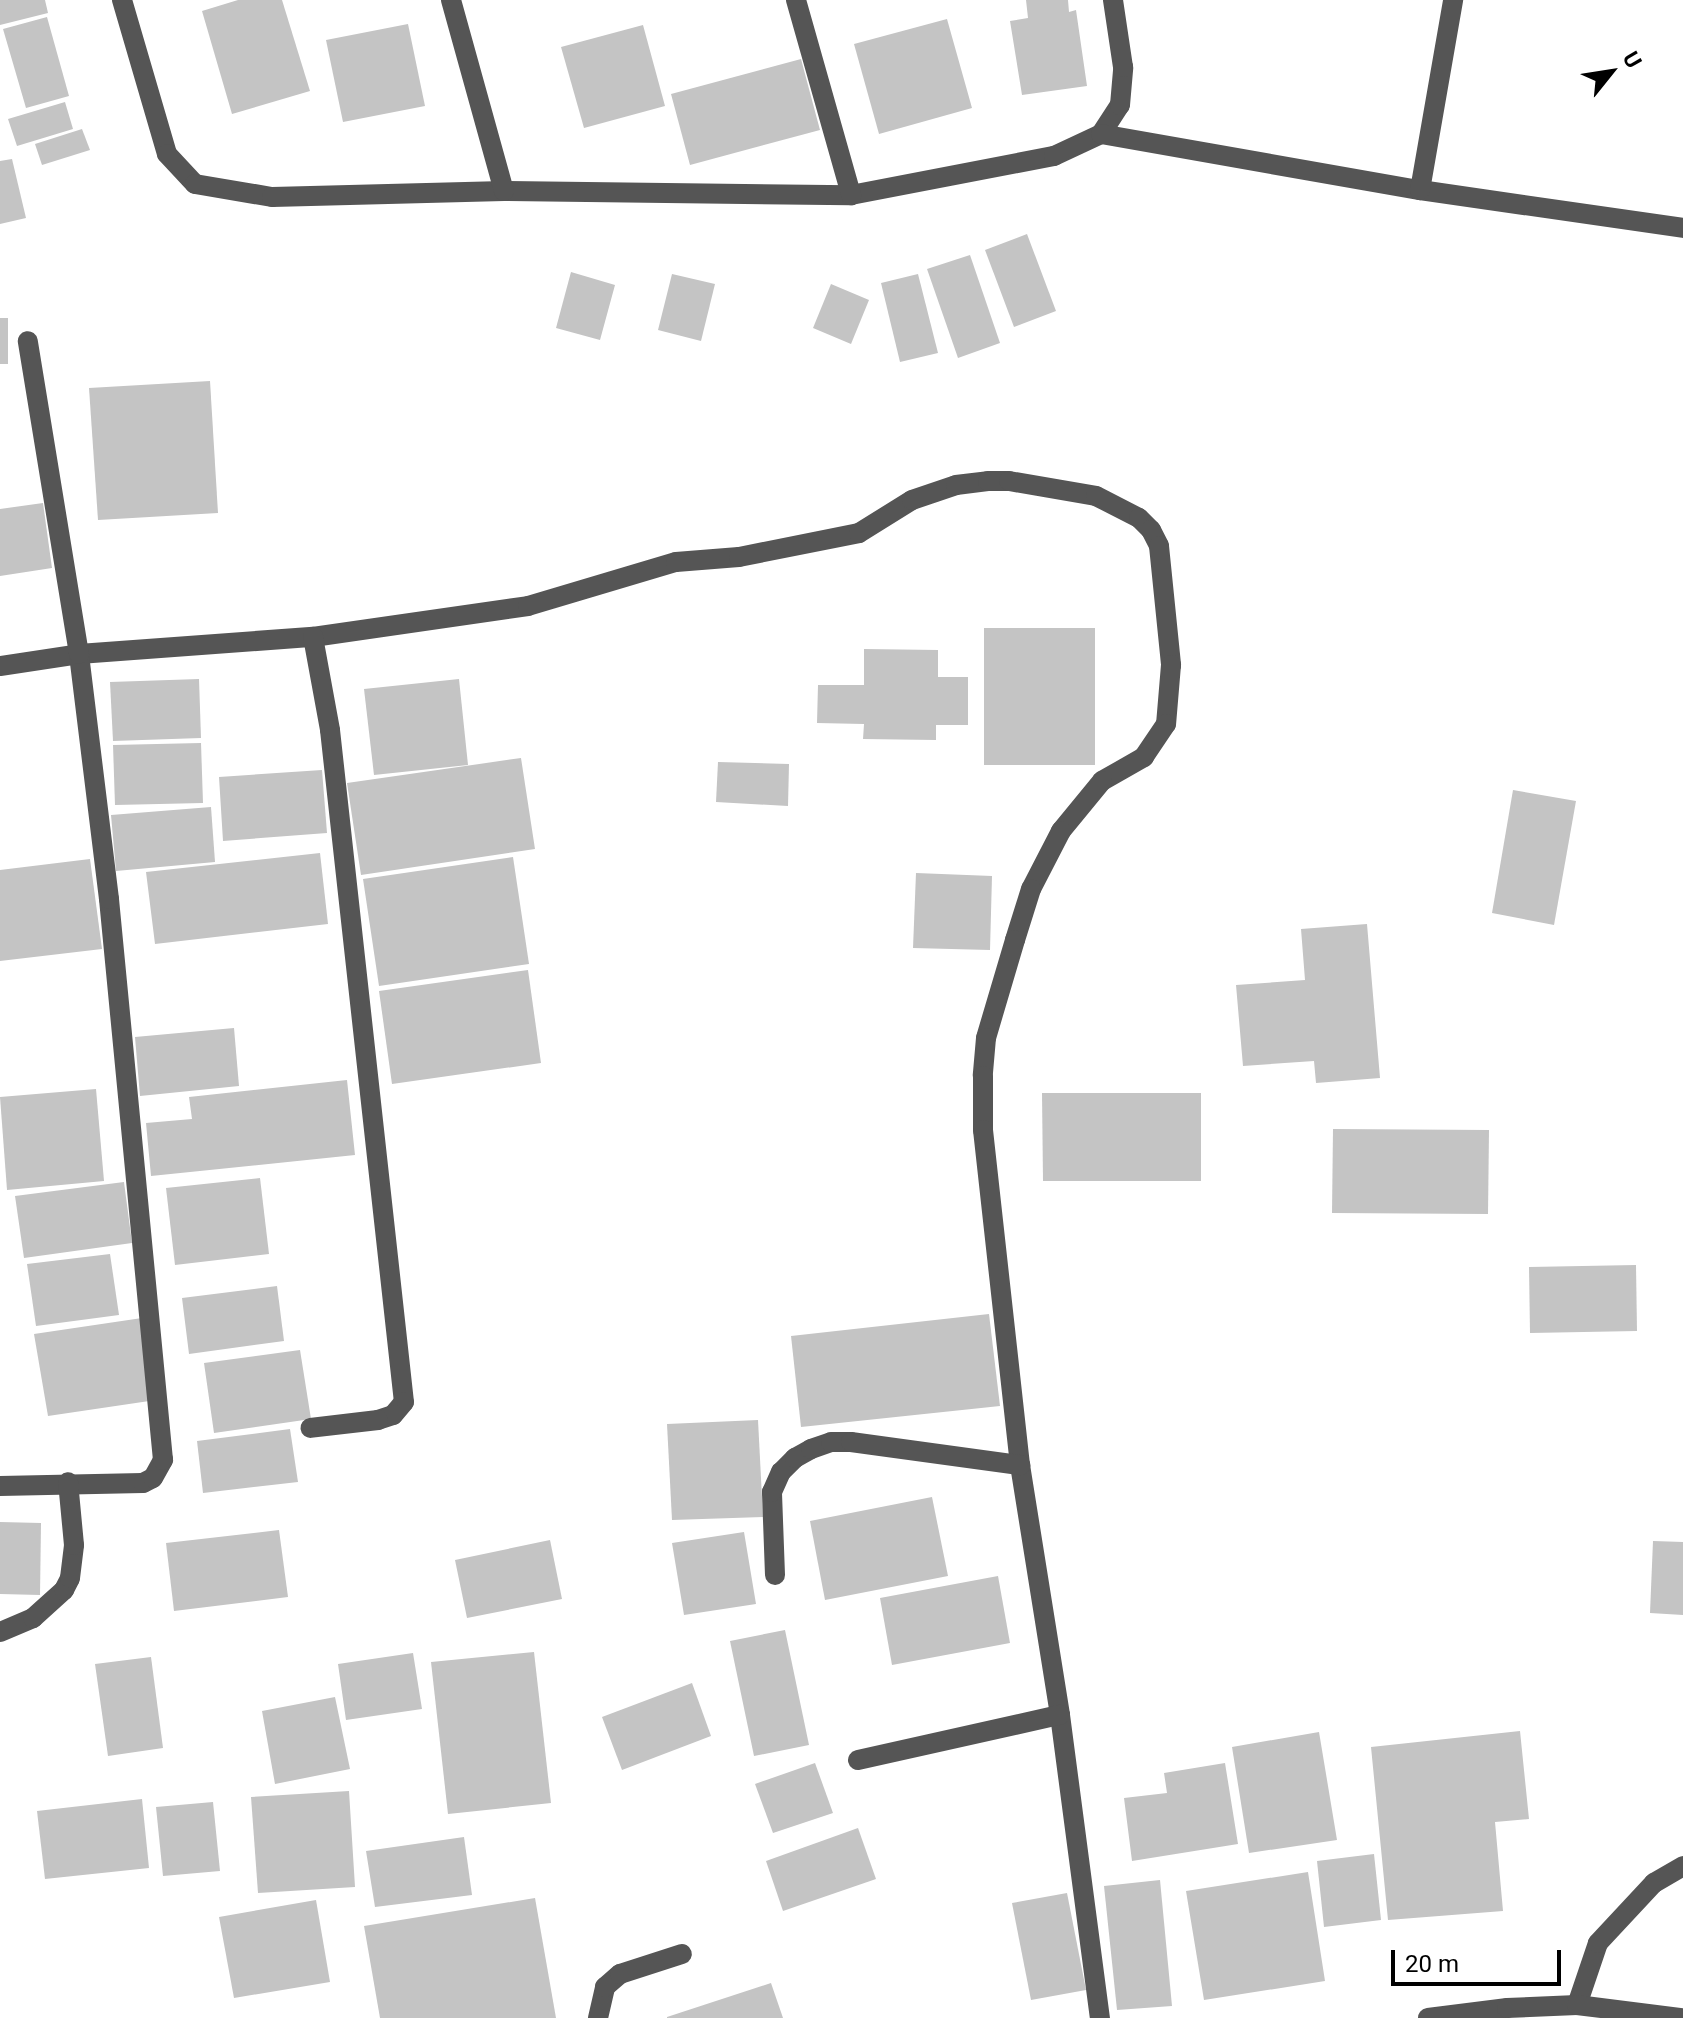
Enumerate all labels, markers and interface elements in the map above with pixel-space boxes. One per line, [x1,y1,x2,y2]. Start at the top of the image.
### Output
north arrow [1571,32,1651,112]
text: U [1618,47,1647,72]
scale bar [1395,1934,1565,1984]
text: 20 m [1405,1950,1459,1978]

